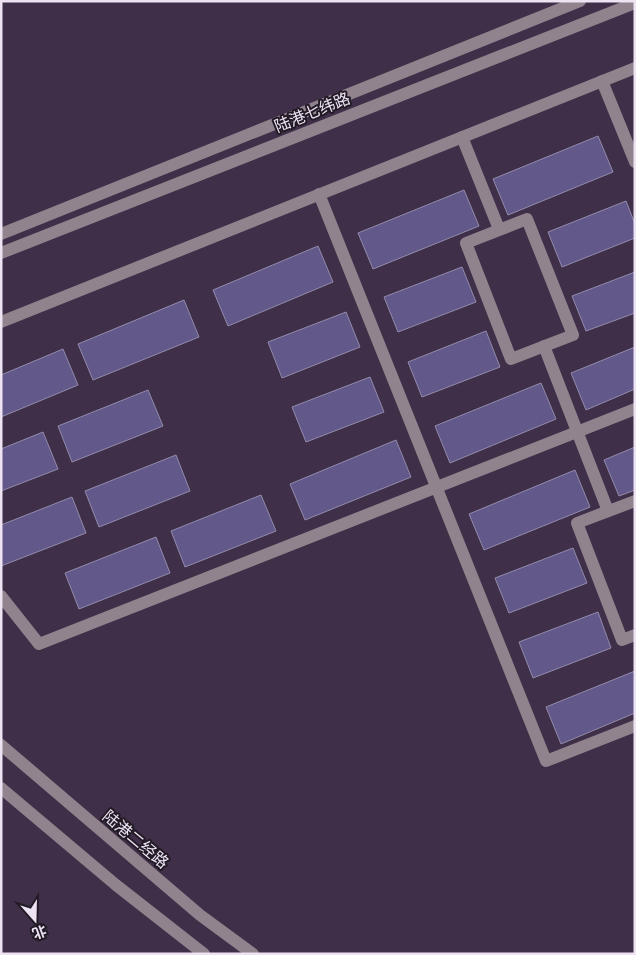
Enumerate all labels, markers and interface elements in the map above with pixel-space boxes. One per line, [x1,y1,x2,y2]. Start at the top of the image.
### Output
street label: 陆港七纬路 [271,87,354,138]
street label: 陆港二经路 [98,805,174,874]
north arrow [10,895,60,945]
text: 北 [29,920,49,944]

